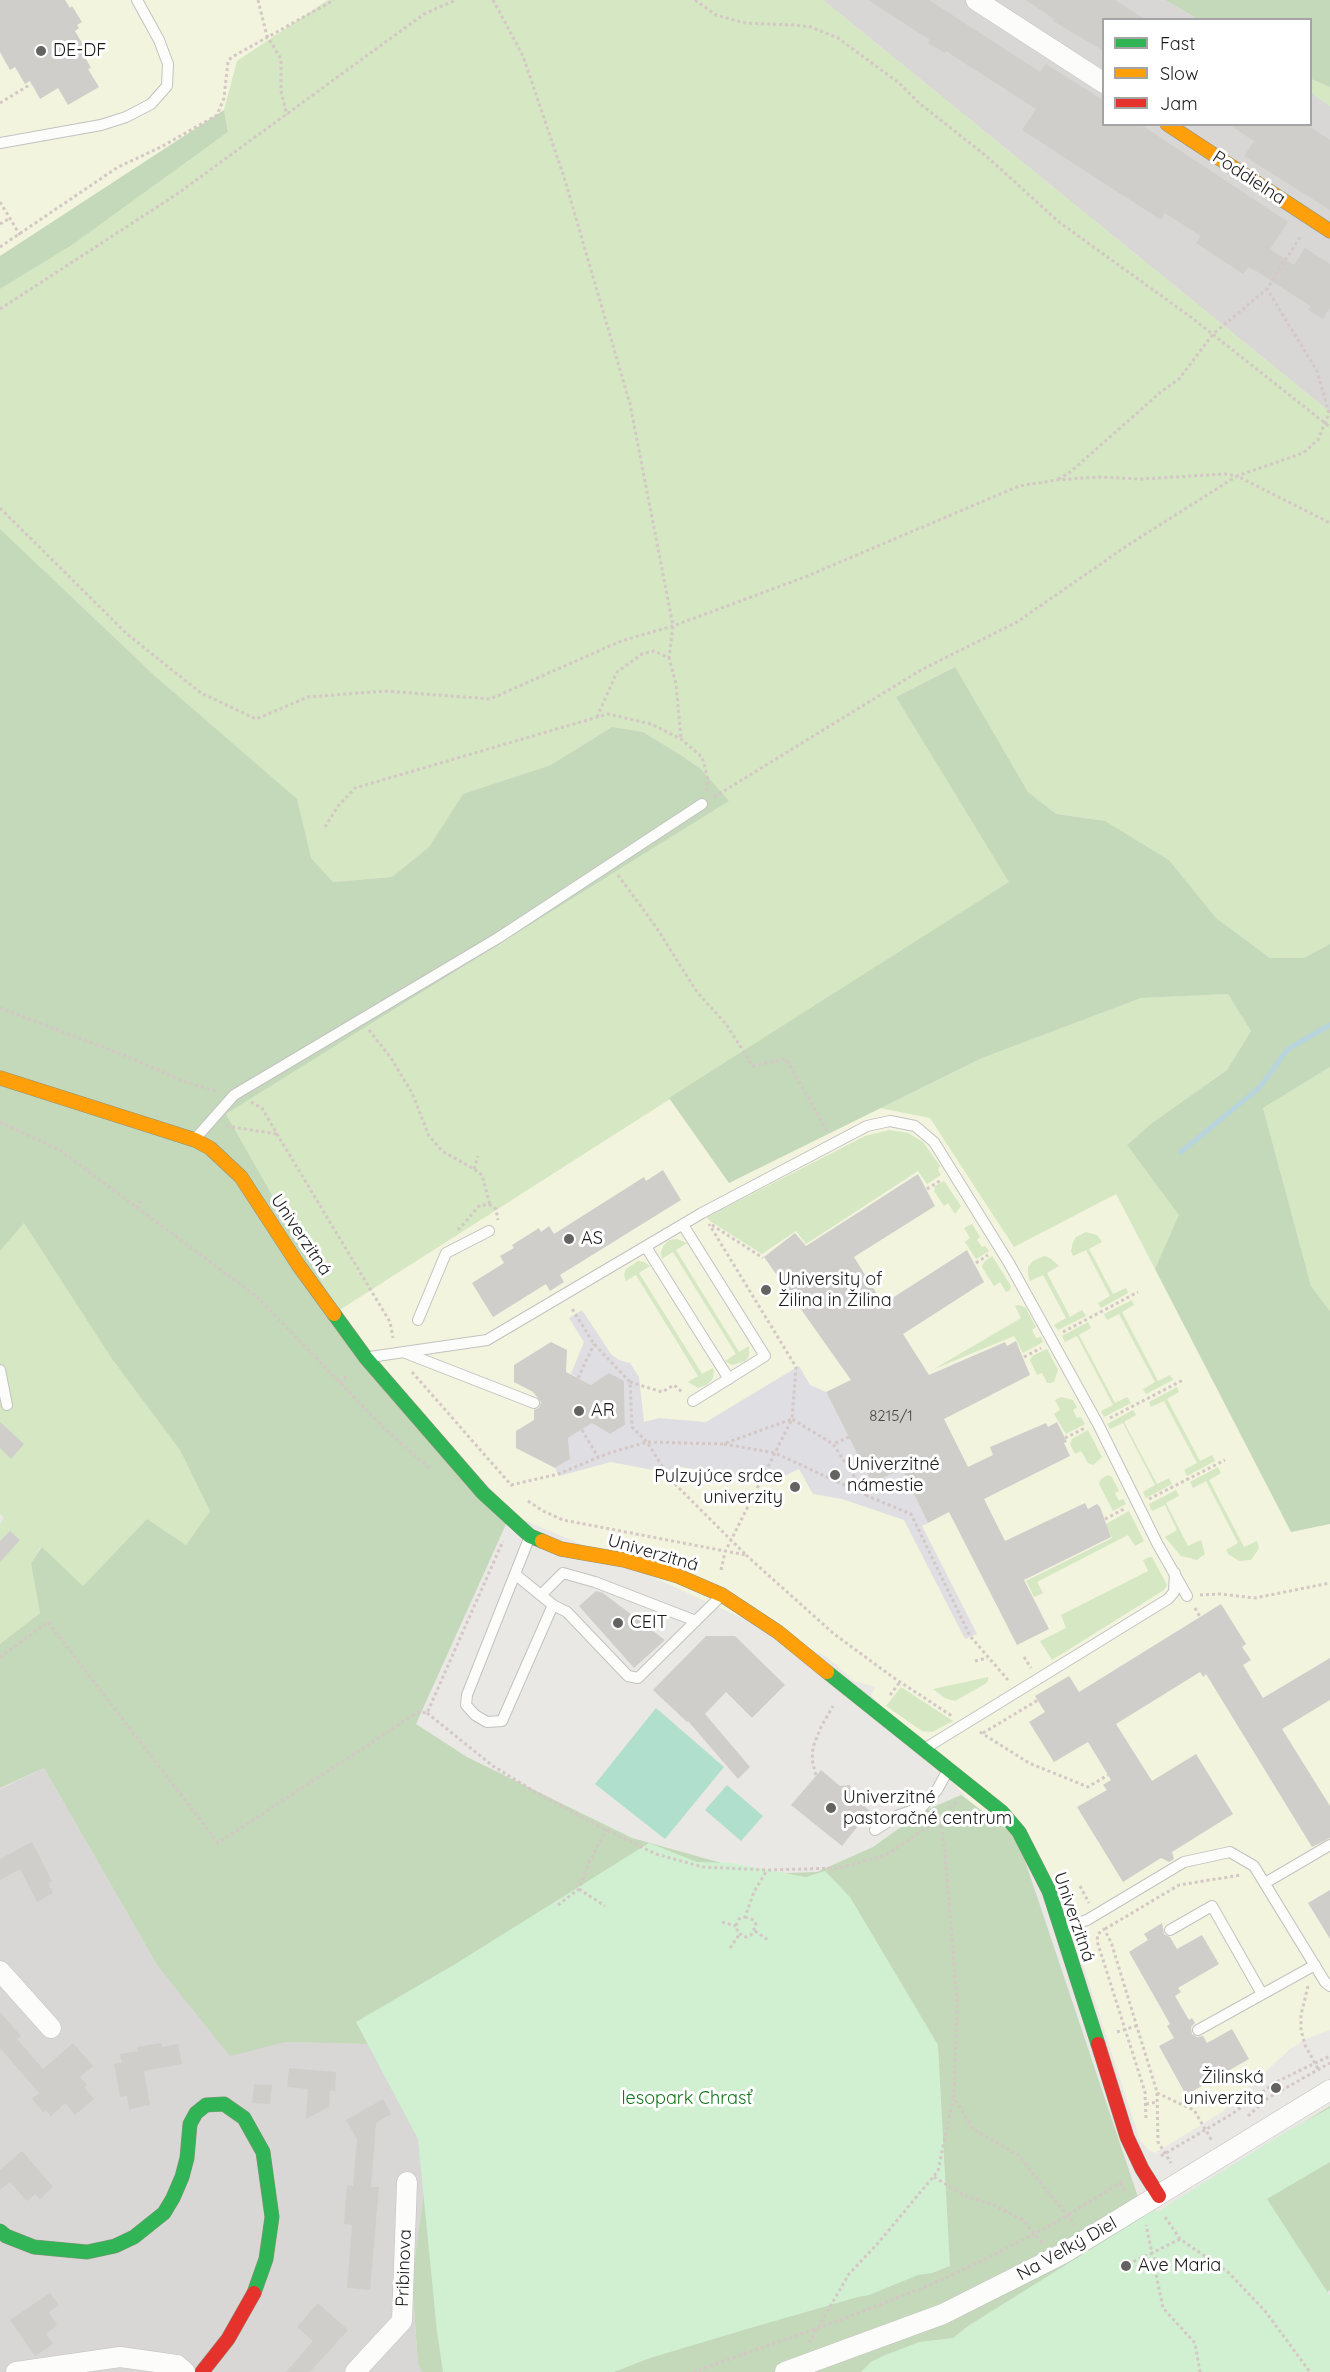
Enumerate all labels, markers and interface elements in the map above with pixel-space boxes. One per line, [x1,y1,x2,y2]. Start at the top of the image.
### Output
legend [1102,18,1312,126]
text: Fast [1160,32,1195,55]
place label: DE-DF [53,40,106,62]
marker: DE-DF [34,44,48,58]
text: Slow [1160,62,1198,85]
text: Jam [1160,92,1198,115]
street label: Poddielna [1208,146,1290,210]
street label: Univerzitná [266,1190,336,1280]
place label: AS [581,1228,603,1250]
marker: AS [562,1232,576,1246]
place label: University of Žilina in Žilina [778,1269,892,1312]
marker: University of Žilina in Žilina [759,1283,773,1297]
place label: AR [591,1400,615,1422]
marker: AR [572,1404,586,1418]
house number: 8215/1 [869,1407,913,1425]
place label: Univerzitné námestie [847,1454,940,1496]
place label: Pulzujúce srdce univerzity [654,1466,783,1508]
marker: Univerzitné námestie [828,1468,842,1482]
marker: Pulzujúce srdce univerzity [788,1480,802,1494]
street label: Univerzitná [605,1530,701,1576]
place label: CEIT [630,1612,667,1634]
marker: CEIT [611,1616,625,1630]
place label: Univerzitné pastoračné centrum [843,1787,1012,1830]
marker: Univerzitné pastoračné centrum [824,1801,838,1815]
street label: Univerzitná [1049,1869,1099,1965]
place label: Žilinská univerzita [1183,2067,1264,2110]
marker: Žilinská univerzita [1269,2081,1283,2095]
park label: lesopark Chrasť [622,2088,752,2110]
street label: Na Veľký Diel [1013,2213,1121,2285]
street label: Pribinova [392,2229,416,2307]
place label: Ave Maria [1138,2255,1221,2277]
marker: Ave Maria [1119,2259,1133,2273]

